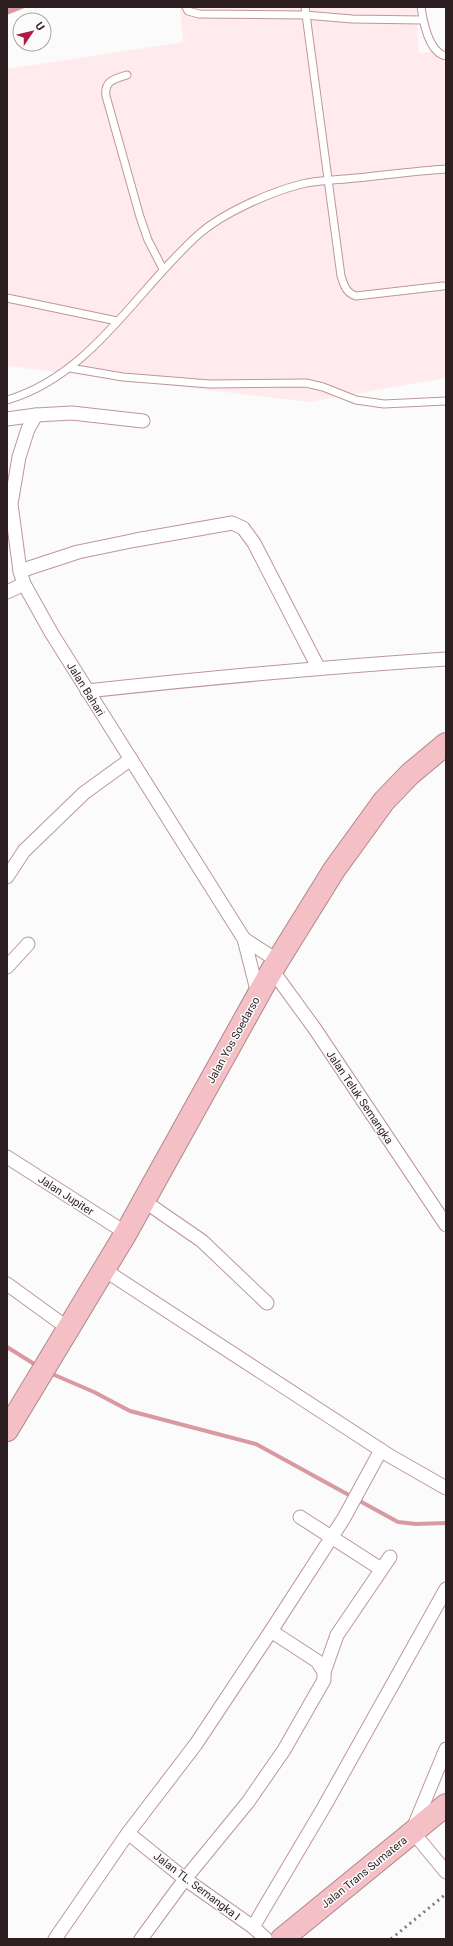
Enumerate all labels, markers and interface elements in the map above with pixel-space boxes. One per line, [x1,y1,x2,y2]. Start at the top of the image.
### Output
north arrow [12,12,52,52]
text: U [32,20,47,33]
street label: Jalan Bahari [64,660,107,718]
street label: Jalan Yos Soedarso [204,995,263,1086]
street label: Jalan Teluk Semangka [323,1048,396,1147]
street label: Jalan Jupiter [35,1173,96,1218]
street label: Jalan Trans Sumatera [319,1834,410,1911]
street label: Jalan TL. Semangka I [151,1850,243,1923]

